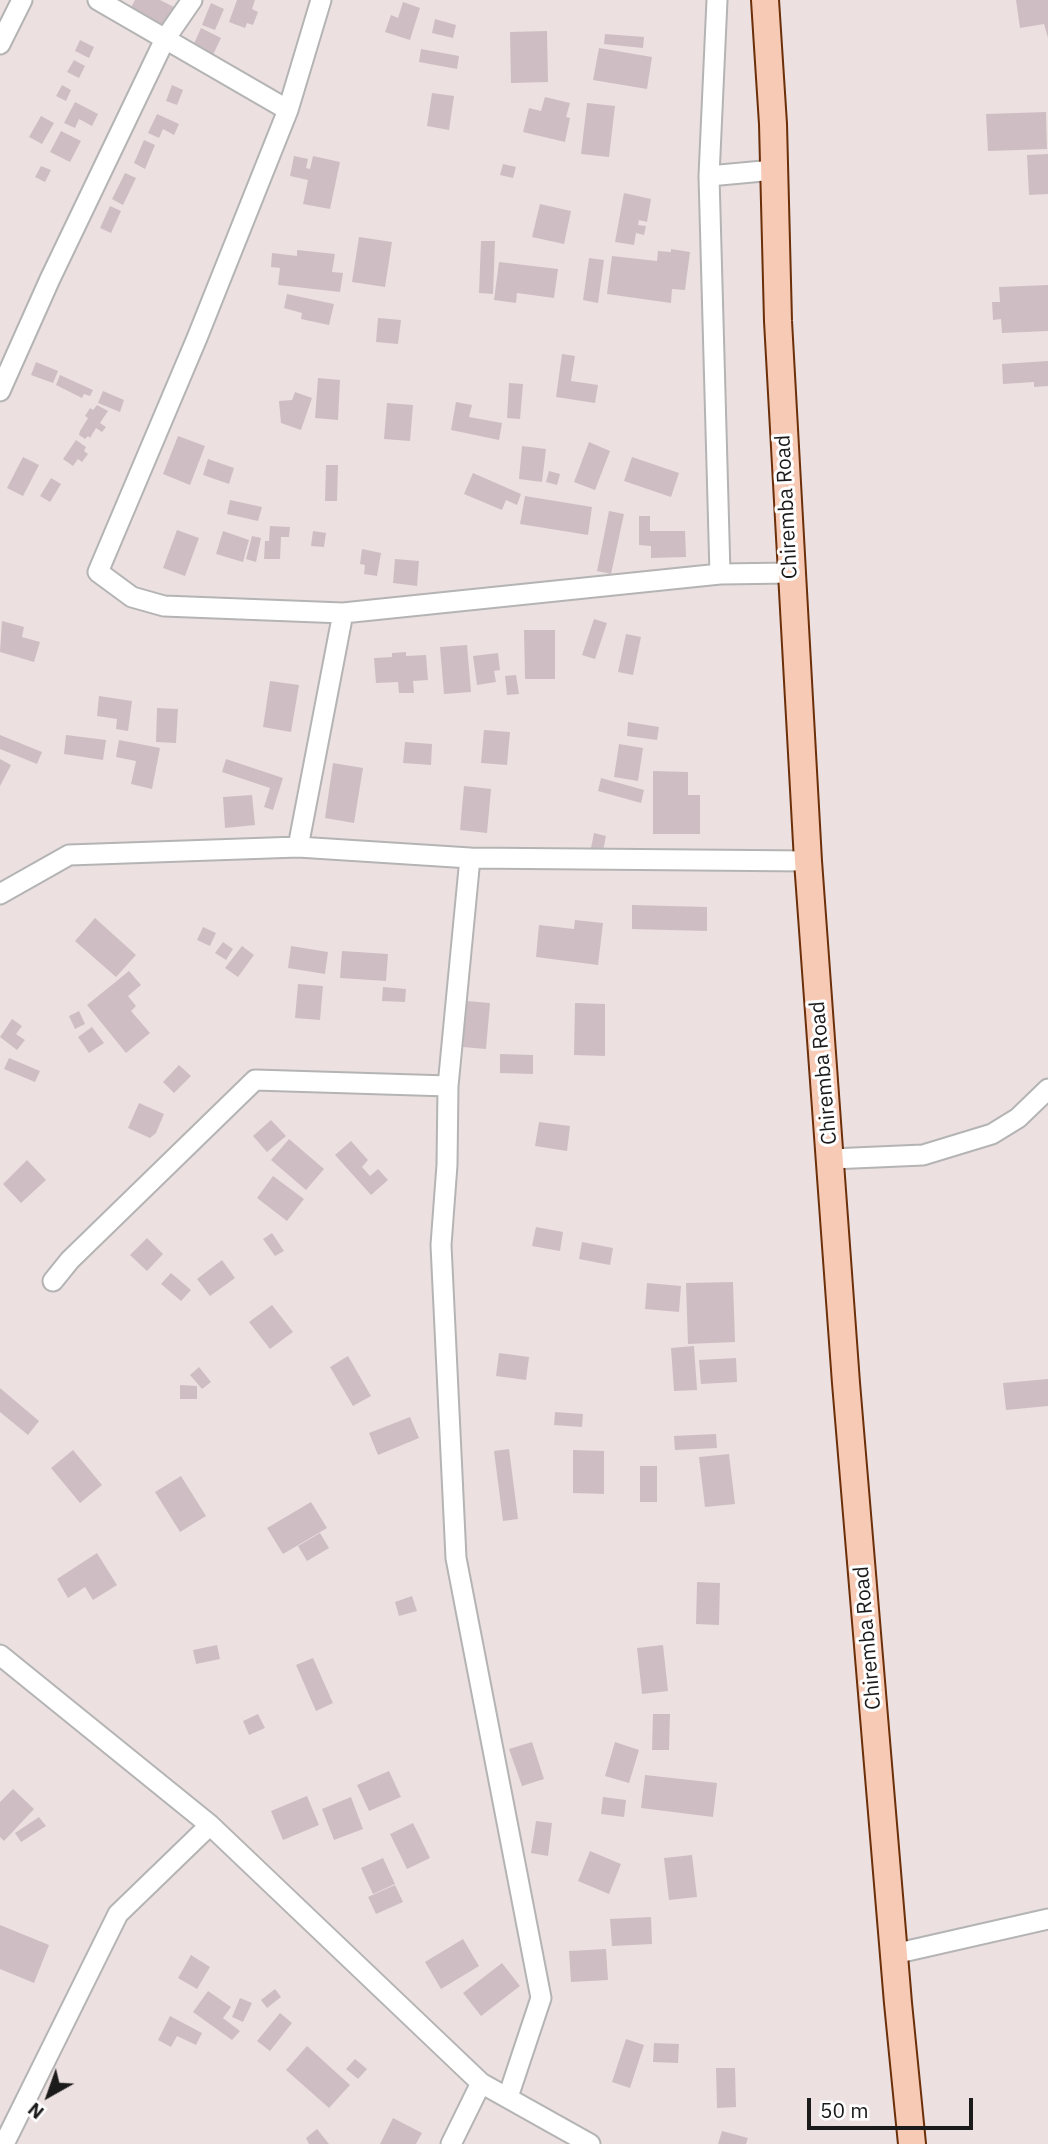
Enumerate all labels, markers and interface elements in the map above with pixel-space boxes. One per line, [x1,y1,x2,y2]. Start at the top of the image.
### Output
street label: Chiremba Road [771,434,803,580]
street label: Chiremba Road [805,1000,843,1146]
street label: Chiremba Road [849,1565,887,1711]
north arrow [14,2060,84,2130]
scale bar [810,2084,976,2128]
text: 50 m [820,2096,869,2124]
text: N [23,2097,48,2125]

